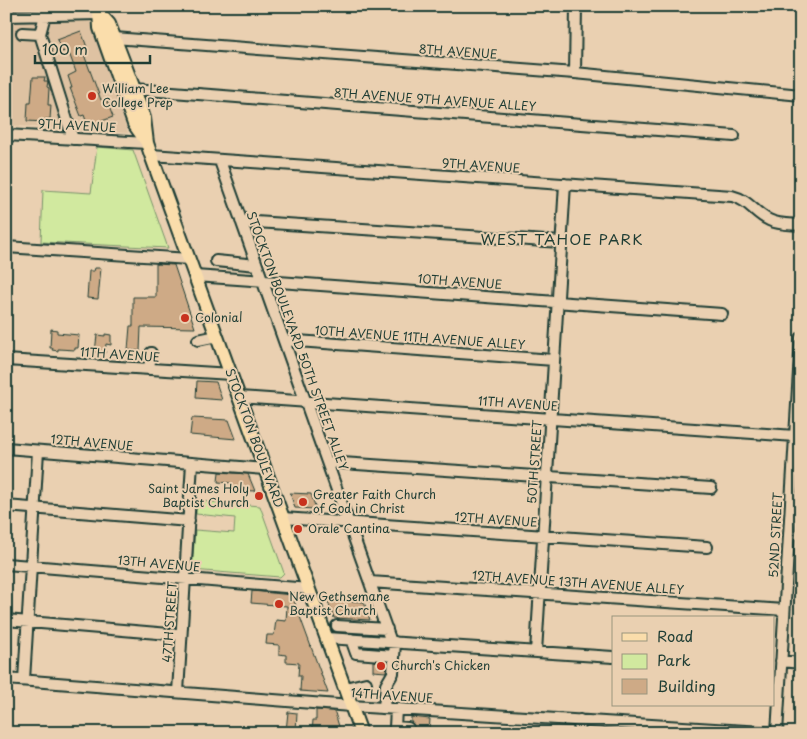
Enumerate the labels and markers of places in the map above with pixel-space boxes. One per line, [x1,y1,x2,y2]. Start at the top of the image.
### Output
place label: William Lee College Prep [102,79,173,111]
marker: William Lee College Prep [86,90,98,102]
place label: Colonial [195,308,243,326]
marker: Colonial [179,312,191,324]
place label: Saint James Holy Baptist Church [148,479,249,511]
place label: Greater Faith Church of God in Christ [313,485,436,517]
marker: Saint James Holy Baptist Church [253,490,265,502]
marker: Greater Faith Church of God in Christ [297,496,309,508]
place label: Orale Cantina [308,519,390,537]
marker: Orale Cantina [292,523,304,535]
place label: New Gethsemane Baptist Church [289,587,390,619]
marker: New Gethsemane Baptist Church [273,598,285,610]
place label: Church's Chicken [391,656,490,674]
marker: Church's Chicken [375,660,387,672]

